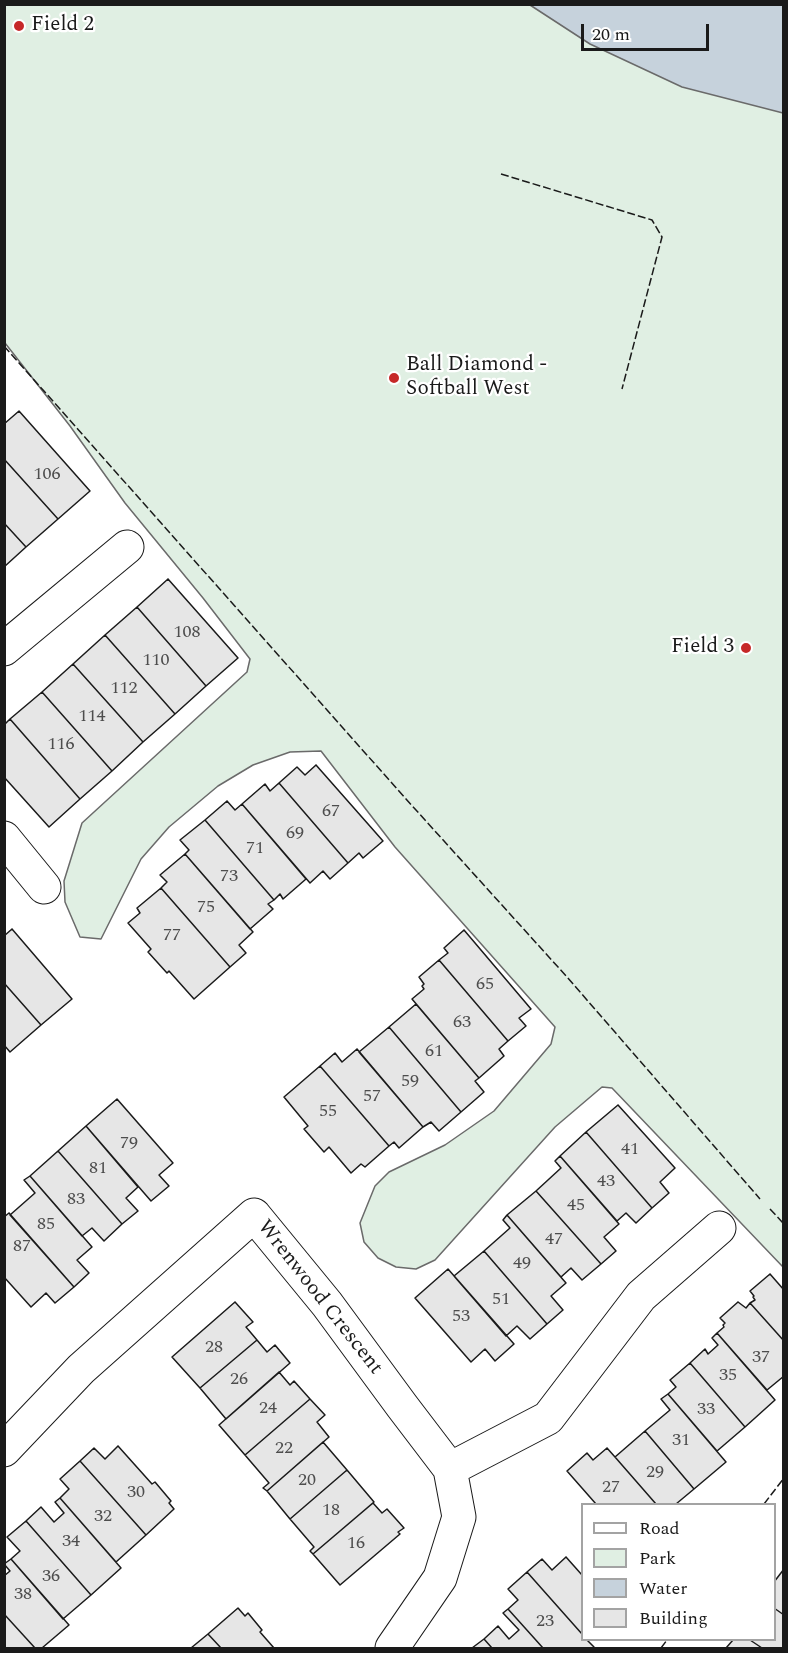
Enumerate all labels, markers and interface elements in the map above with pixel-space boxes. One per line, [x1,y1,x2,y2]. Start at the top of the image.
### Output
scale bar [584,12,712,50]
place label: Field 2 [31,13,94,39]
marker: Field 2 [12,19,26,33]
text: 20 m [592,21,630,48]
place label: Ball Diamond - Softball West [406,353,547,403]
marker: Ball Diamond - Softball West [387,371,401,385]
house number: 106 [34,464,60,486]
house number: 108 [174,622,200,644]
place label: Field 3 [671,635,734,661]
marker: Field 3 [739,641,753,655]
house number: 110 [143,650,169,672]
house number: 112 [111,678,137,700]
house number: 114 [79,706,105,728]
house number: 116 [48,734,74,756]
house number: 67 [322,801,340,823]
house number: 69 [286,823,304,845]
house number: 71 [246,838,264,860]
house number: 73 [220,866,238,888]
house number: 75 [197,897,215,919]
house number: 77 [163,925,181,947]
house number: 65 [476,974,494,996]
house number: 63 [453,1012,471,1034]
house number: 61 [425,1041,443,1063]
house number: 59 [401,1071,419,1093]
house number: 57 [363,1086,381,1108]
house number: 55 [319,1101,337,1123]
house number: 79 [120,1133,138,1155]
house number: 41 [621,1139,639,1161]
house number: 81 [89,1158,107,1180]
house number: 43 [597,1171,615,1193]
house number: 83 [67,1189,85,1211]
house number: 45 [567,1195,585,1217]
house number: 85 [37,1214,55,1236]
street label: Wrenwood Crescent [251,1216,387,1380]
house number: 47 [545,1229,563,1251]
house number: 87 [13,1236,31,1258]
house number: 49 [513,1253,531,1275]
house number: 51 [492,1289,510,1311]
house number: 53 [452,1306,470,1328]
house number: 28 [205,1337,223,1359]
house number: 37 [752,1347,770,1369]
house number: 35 [719,1365,737,1387]
house number: 26 [230,1369,248,1391]
house number: 24 [259,1398,277,1420]
house number: 33 [697,1399,715,1421]
house number: 31 [672,1430,690,1452]
house number: 22 [275,1438,293,1460]
house number: 29 [646,1462,664,1484]
house number: 20 [298,1470,316,1492]
house number: 27 [602,1477,620,1499]
house number: 30 [127,1482,145,1504]
house number: 18 [322,1500,340,1522]
legend [581,1503,776,1641]
house number: 32 [94,1506,112,1528]
text: Road [639,1515,680,1542]
house number: 34 [62,1531,80,1553]
house number: 16 [347,1533,365,1555]
text: Park [639,1545,676,1572]
house number: 36 [42,1566,60,1588]
text: Water [639,1575,687,1602]
house number: 38 [14,1584,32,1606]
text: Building [639,1605,708,1632]
house number: 23 [536,1611,554,1633]

